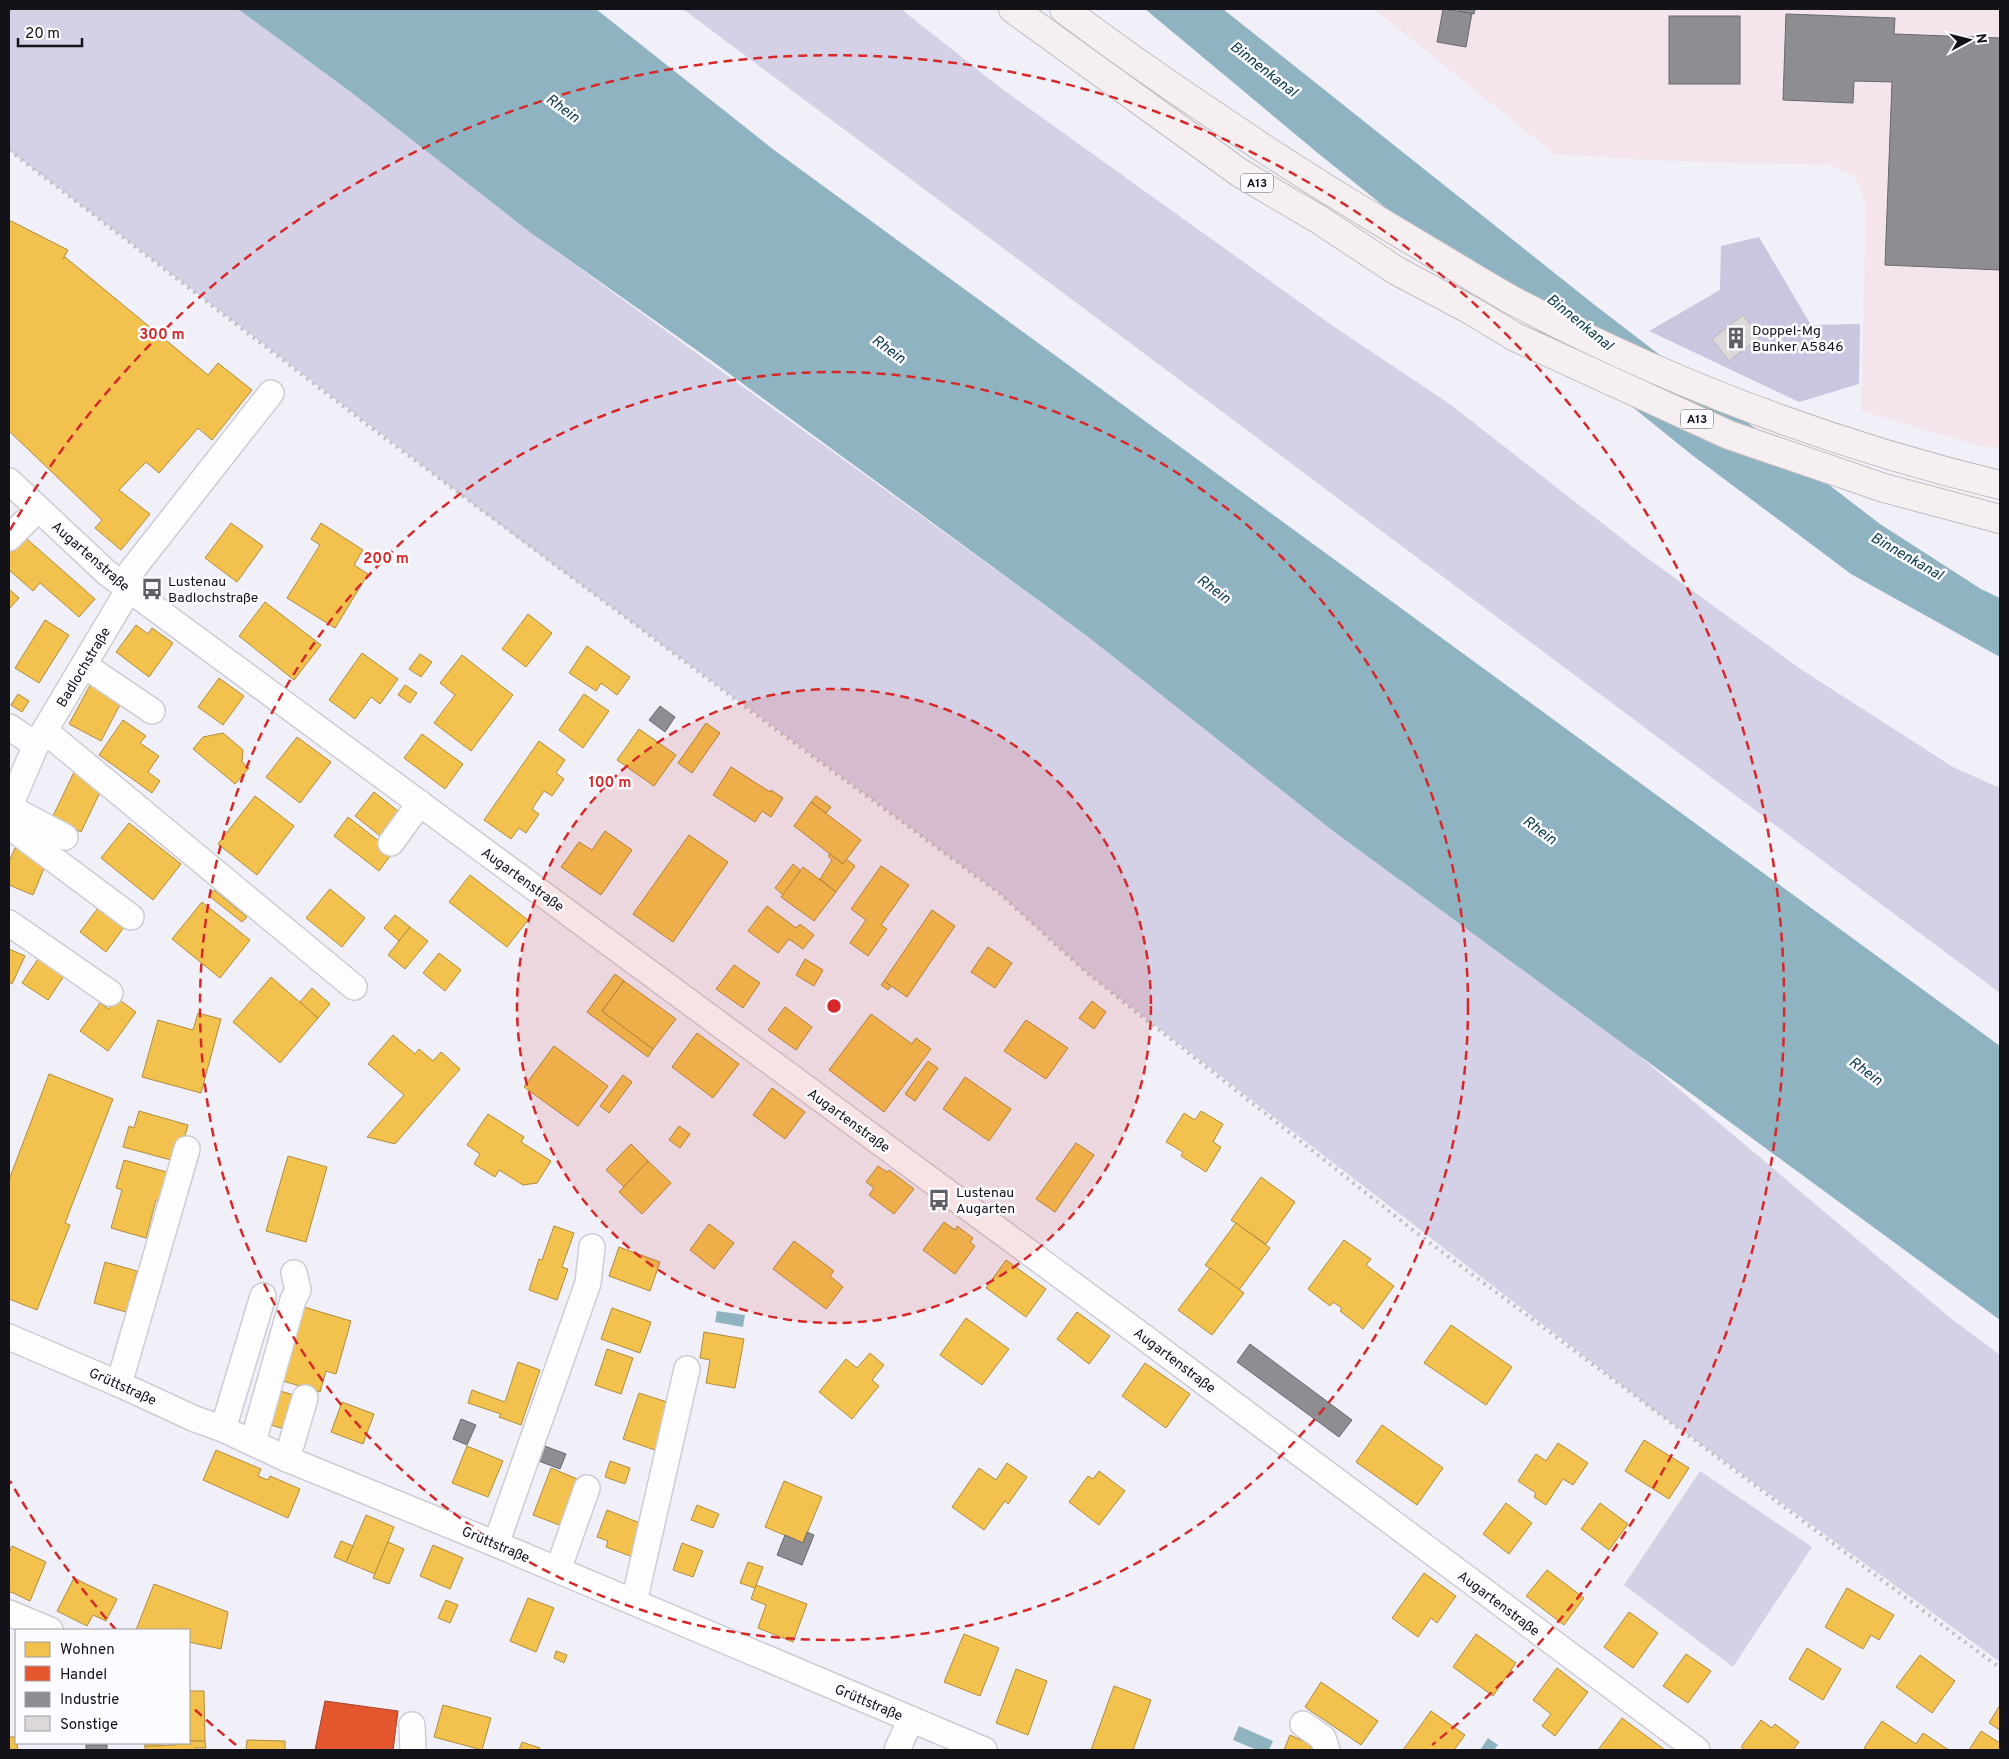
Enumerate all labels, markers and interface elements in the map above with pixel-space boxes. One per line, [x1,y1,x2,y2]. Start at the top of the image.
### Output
scale bar [18,15,81,47]
north arrow [1944,15,1994,65]
text: 20 m [25,25,60,44]
text: N [1971,33,1989,45]
water label: Binnenkanal [1226,38,1301,103]
water label: Rhein [541,91,583,128]
road number: A13 [1241,174,1273,192]
water label: Binnenkanal [1542,291,1617,357]
place label: Doppel-Mg Bunker A5846 [1752,323,1844,356]
building icon: Doppel-Mg Bunker A5846 [1723,325,1749,351]
text: 300 m [139,326,185,345]
water label: Rhein [867,332,909,369]
road number: A13 [1681,409,1713,428]
street label: Augartenstraße [47,519,133,596]
water label: Binnenkanal [1867,529,1947,586]
text: 200 m [363,550,409,569]
water label: Rhein [1192,572,1234,609]
place label: Lustenau Badlochstraße [168,574,258,607]
bus stop icon: Lustenau Badlochstraße [139,576,165,602]
street label: Badlochstraße [54,625,115,711]
text: 100 m [589,774,631,793]
water label: Rhein [1518,813,1560,850]
street label: Augartenstraße [477,845,567,916]
centre of rings [825,997,843,1015]
water label: Rhein [1844,1054,1886,1091]
street label: Augartenstraße [803,1086,893,1157]
place label: Lustenau Augarten [956,1185,1015,1218]
bus stop icon: Lustenau Augarten [926,1187,952,1213]
street label: Augartenstraße [1130,1325,1218,1398]
street label: Grüttstraße [86,1365,159,1410]
street label: Grüttstraße [459,1523,532,1567]
street label: Augartenstraße [1454,1568,1542,1641]
legend [15,1629,190,1744]
text: Wohnen [60,1641,115,1660]
text: Handel [60,1666,107,1685]
street label: Grüttstraße [832,1681,905,1725]
text: Industrie [60,1691,119,1710]
text: Sonstige [60,1716,118,1735]

